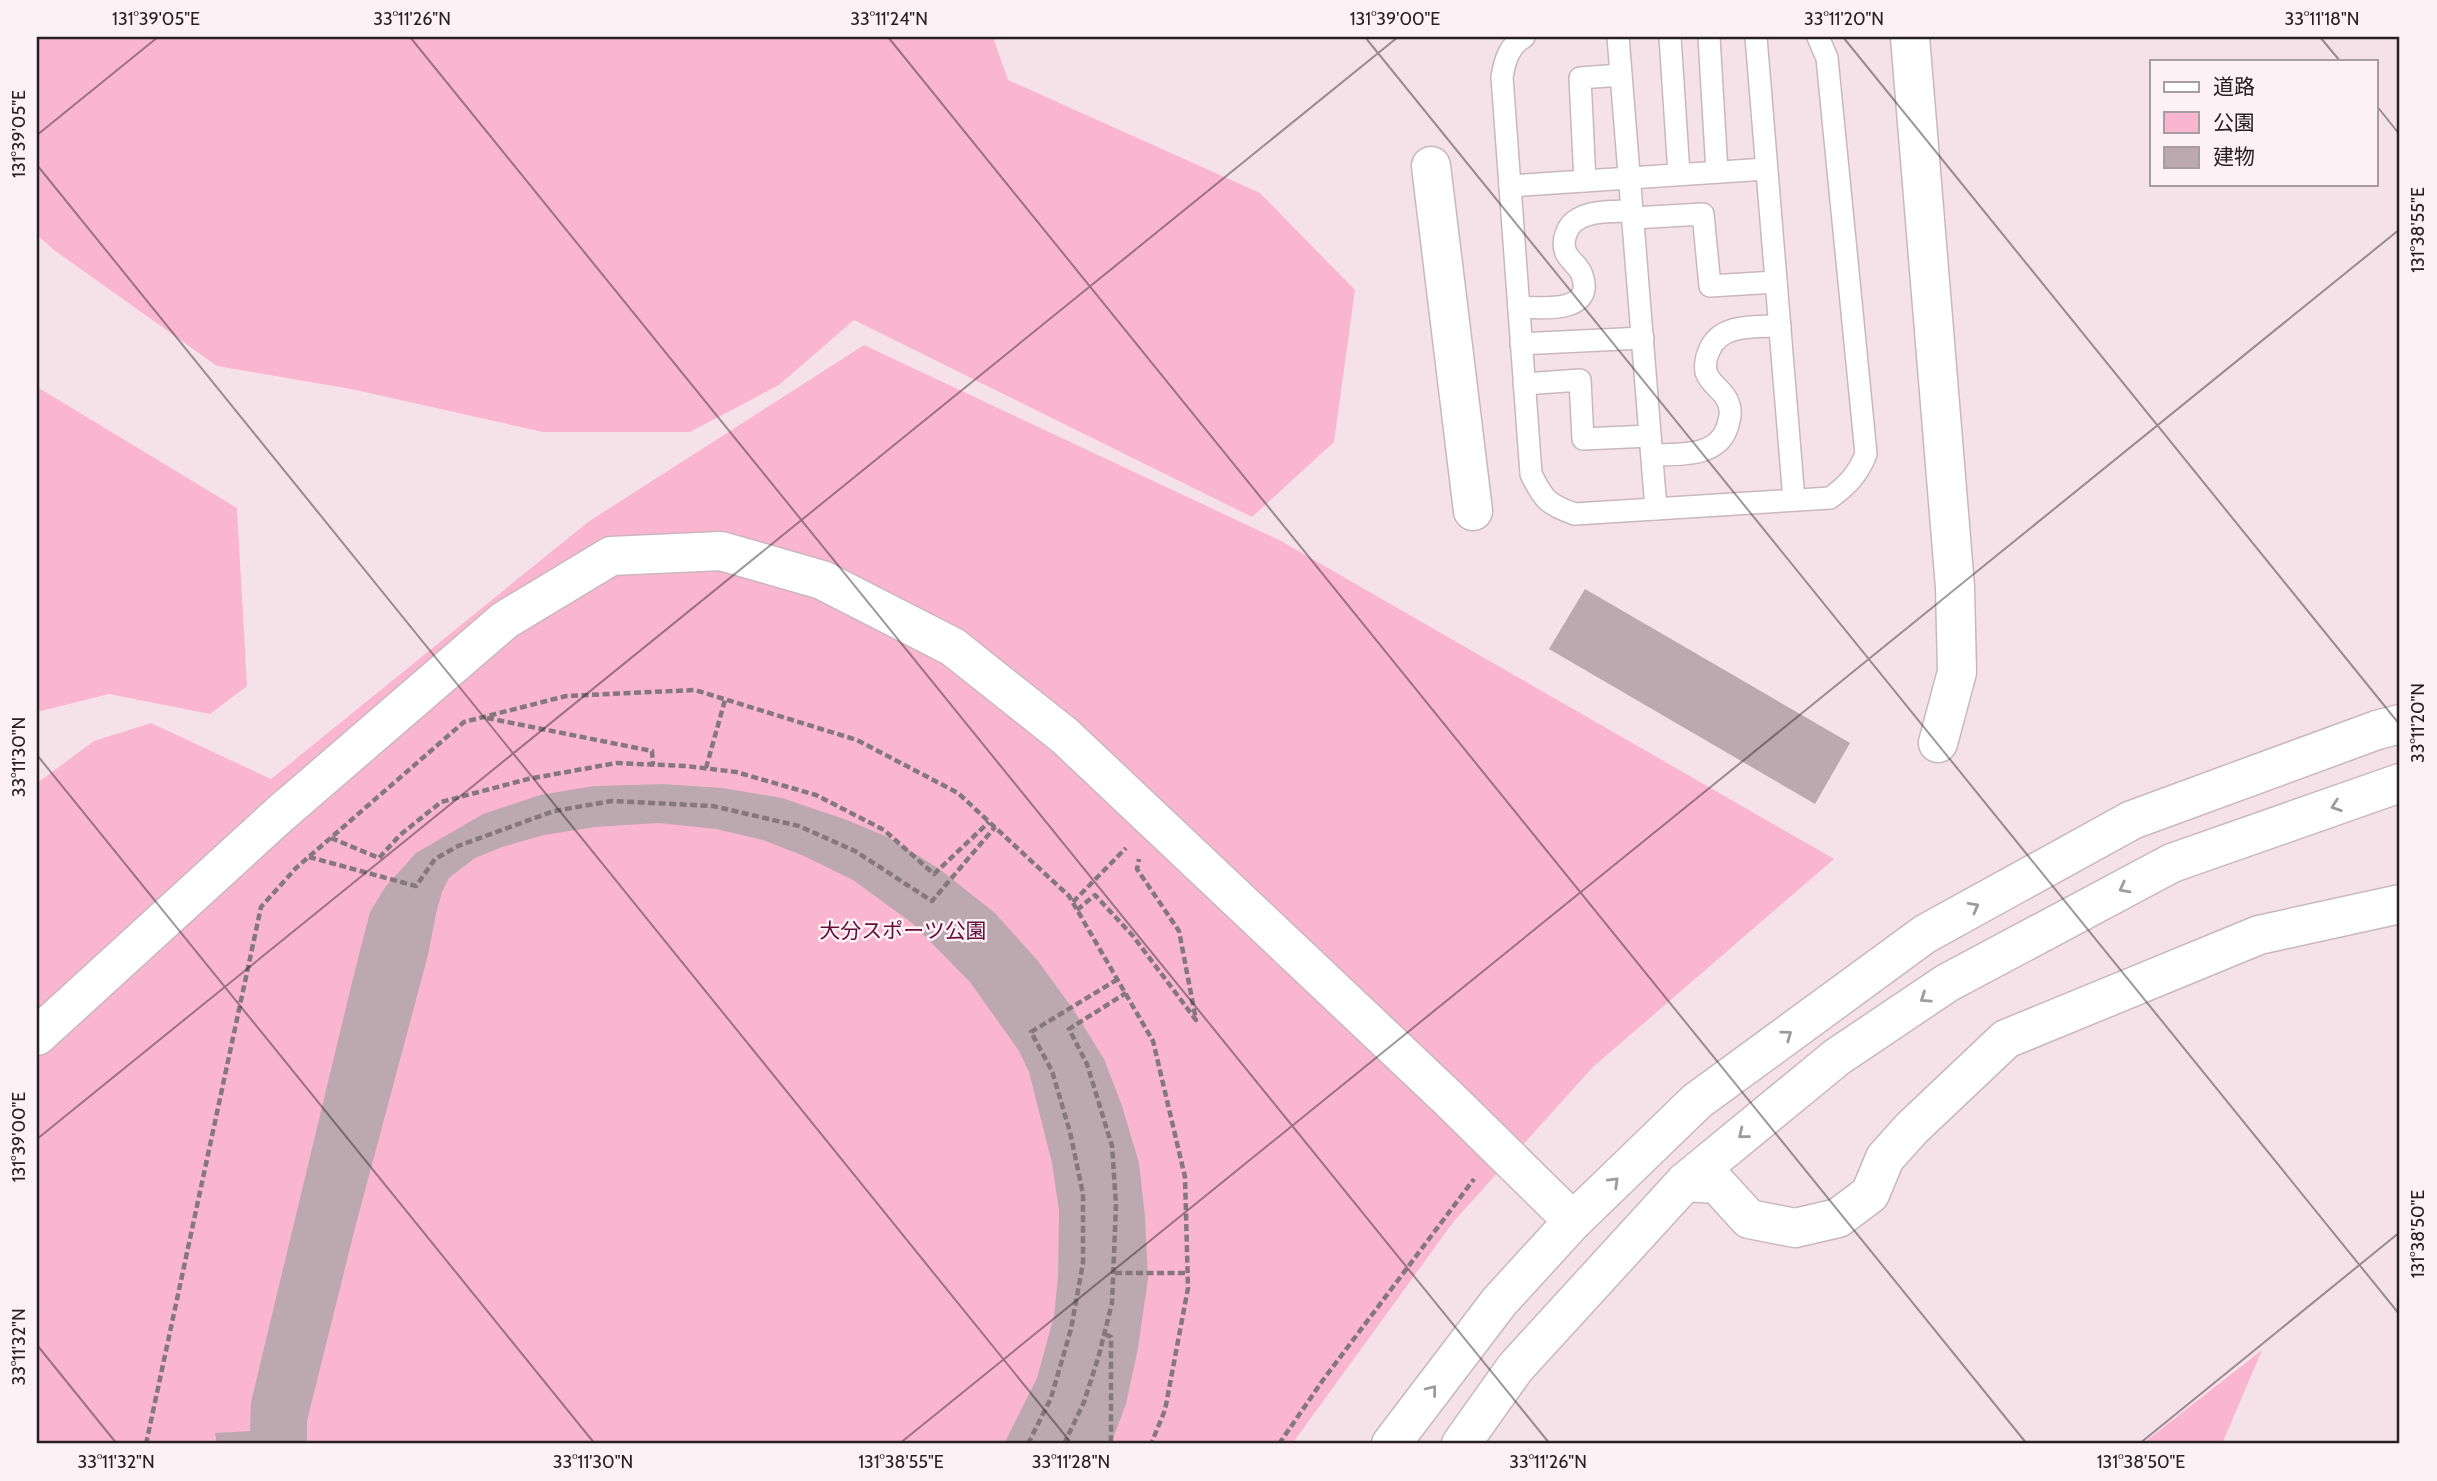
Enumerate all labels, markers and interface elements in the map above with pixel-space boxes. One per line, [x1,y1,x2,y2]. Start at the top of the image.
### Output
text: 131°39'05"E [112,8,200,30]
text: 33°11'26"N [373,8,451,30]
text: 33°11'24"N [850,8,928,30]
text: 131°39'00"E [1350,8,1440,30]
text: 33°11'20"N [1804,8,1884,30]
text: 33°11'18"N [2285,8,2359,30]
legend [2150,60,2378,186]
text: 道路 [2213,74,2255,99]
text: 131°39'05"E [8,90,30,178]
text: 公園 [2213,110,2255,135]
text: 建物 [2213,144,2255,169]
text: 131°38'55"E [2407,187,2429,273]
text: 33°11'20"N [2407,683,2429,763]
text: 33°11'30"N [8,717,30,797]
one-way arrow [2330,798,2342,812]
one-way arrow [2119,880,2132,894]
one-way arrow [1967,902,1980,915]
park label: 大分スポーツ公園 [819,918,987,943]
one-way arrow [1920,990,1933,1002]
one-way arrow [1779,1031,1792,1043]
text: 131°39'00"E [8,1092,30,1182]
one-way arrow [1738,1126,1751,1138]
one-way arrow [1605,1177,1618,1190]
text: 131°38'50"E [2407,1190,2429,1278]
text: 33°11'32"N [8,1308,30,1386]
one-way arrow [1424,1385,1437,1397]
text: 33°11'32"N [77,1451,155,1473]
text: 33°11'30"N [553,1451,633,1473]
text: 131°38'55"E [858,1451,944,1473]
text: 33°11'28"N [1032,1451,1110,1473]
text: 33°11'26"N [1509,1451,1587,1473]
text: 131°38'50"E [2097,1451,2185,1473]

